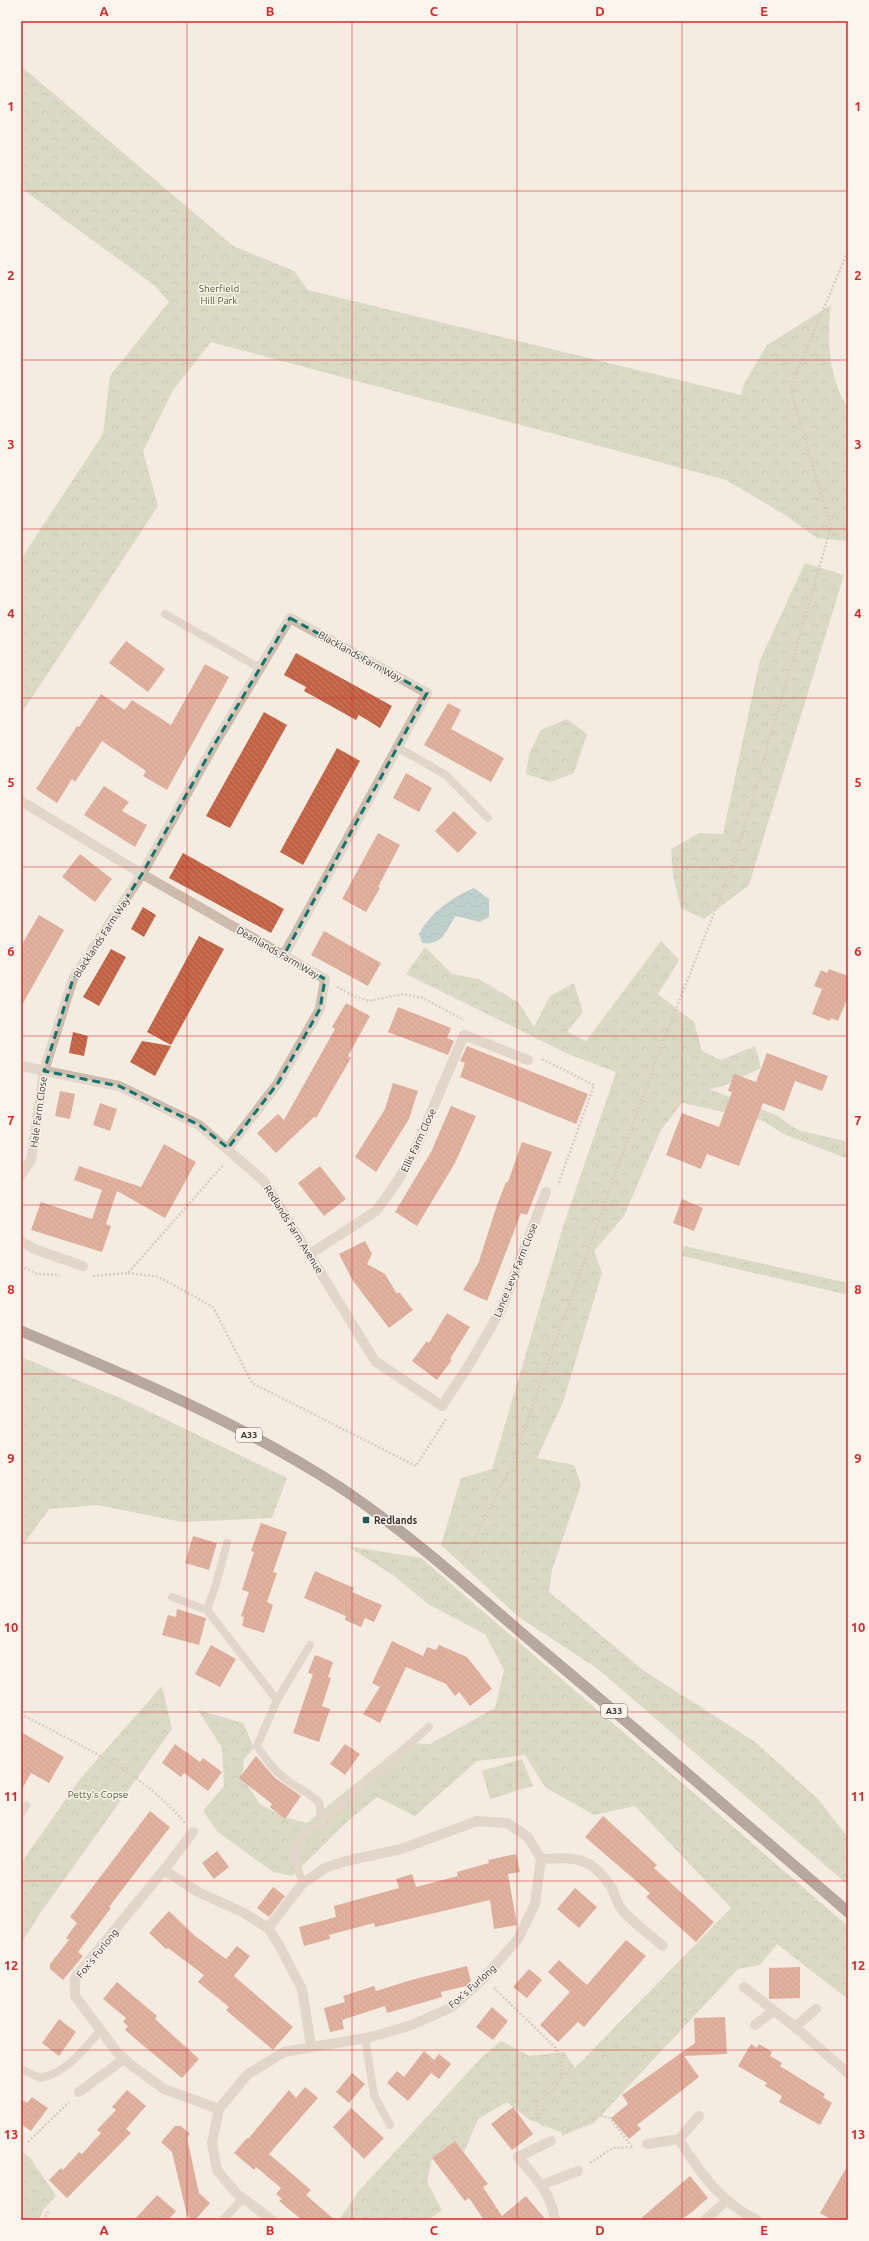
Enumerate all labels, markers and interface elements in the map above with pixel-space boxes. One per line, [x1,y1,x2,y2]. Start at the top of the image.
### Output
text: A [99,4,109,18]
text: B [266,4,275,18]
text: C [430,4,439,18]
text: D [595,4,605,18]
text: E [760,4,768,18]
text: 1 [7,99,15,113]
text: 1 [854,99,862,113]
text: 2 [7,268,15,282]
text: 2 [854,268,862,282]
park label: Sherfield Hill Park [199,283,239,306]
text: 3 [7,437,15,451]
text: 3 [854,437,862,451]
text: 4 [7,606,15,620]
text: 4 [854,606,862,620]
street label: Blacklands Farm Way [316,629,403,684]
text: 5 [7,775,15,789]
text: 5 [854,775,862,789]
street label: Blacklands Farm Way [71,895,132,979]
street label: Deanlands Farm Way [235,924,321,981]
text: 6 [7,944,15,958]
text: 6 [854,944,862,958]
street label: Hale Farm Close [28,1076,49,1148]
street label: Ellis Farm Close [399,1107,438,1174]
text: 7 [7,1113,15,1127]
text: 7 [854,1113,862,1127]
street label: Redlands Farm Avenue [262,1183,325,1275]
street label: Lance Levy Farm Close [492,1222,539,1319]
text: 8 [7,1282,15,1296]
text: 8 [854,1282,862,1296]
road number: A33 [236,1428,262,1442]
text: 9 [7,1451,15,1465]
text: 9 [854,1451,862,1465]
marker: Redlands [361,1515,371,1525]
place label: Redlands [374,1515,418,1526]
text: 10 [4,1620,18,1634]
text: 10 [851,1620,865,1634]
road number: A33 [601,1704,627,1718]
text: 11 [4,1789,18,1803]
park label: Petty's Copse [68,1789,128,1800]
text: 11 [851,1789,865,1803]
street label: Fox's Furlong [74,1927,120,1980]
text: 12 [4,1958,18,1972]
text: 12 [851,1958,865,1972]
street label: Fox's Furlong [446,1962,498,2010]
text: 13 [4,2127,18,2141]
text: 13 [851,2127,865,2141]
text: A [99,2223,109,2237]
text: B [266,2223,275,2237]
text: C [430,2223,439,2237]
text: D [595,2223,605,2237]
text: E [760,2223,768,2237]

